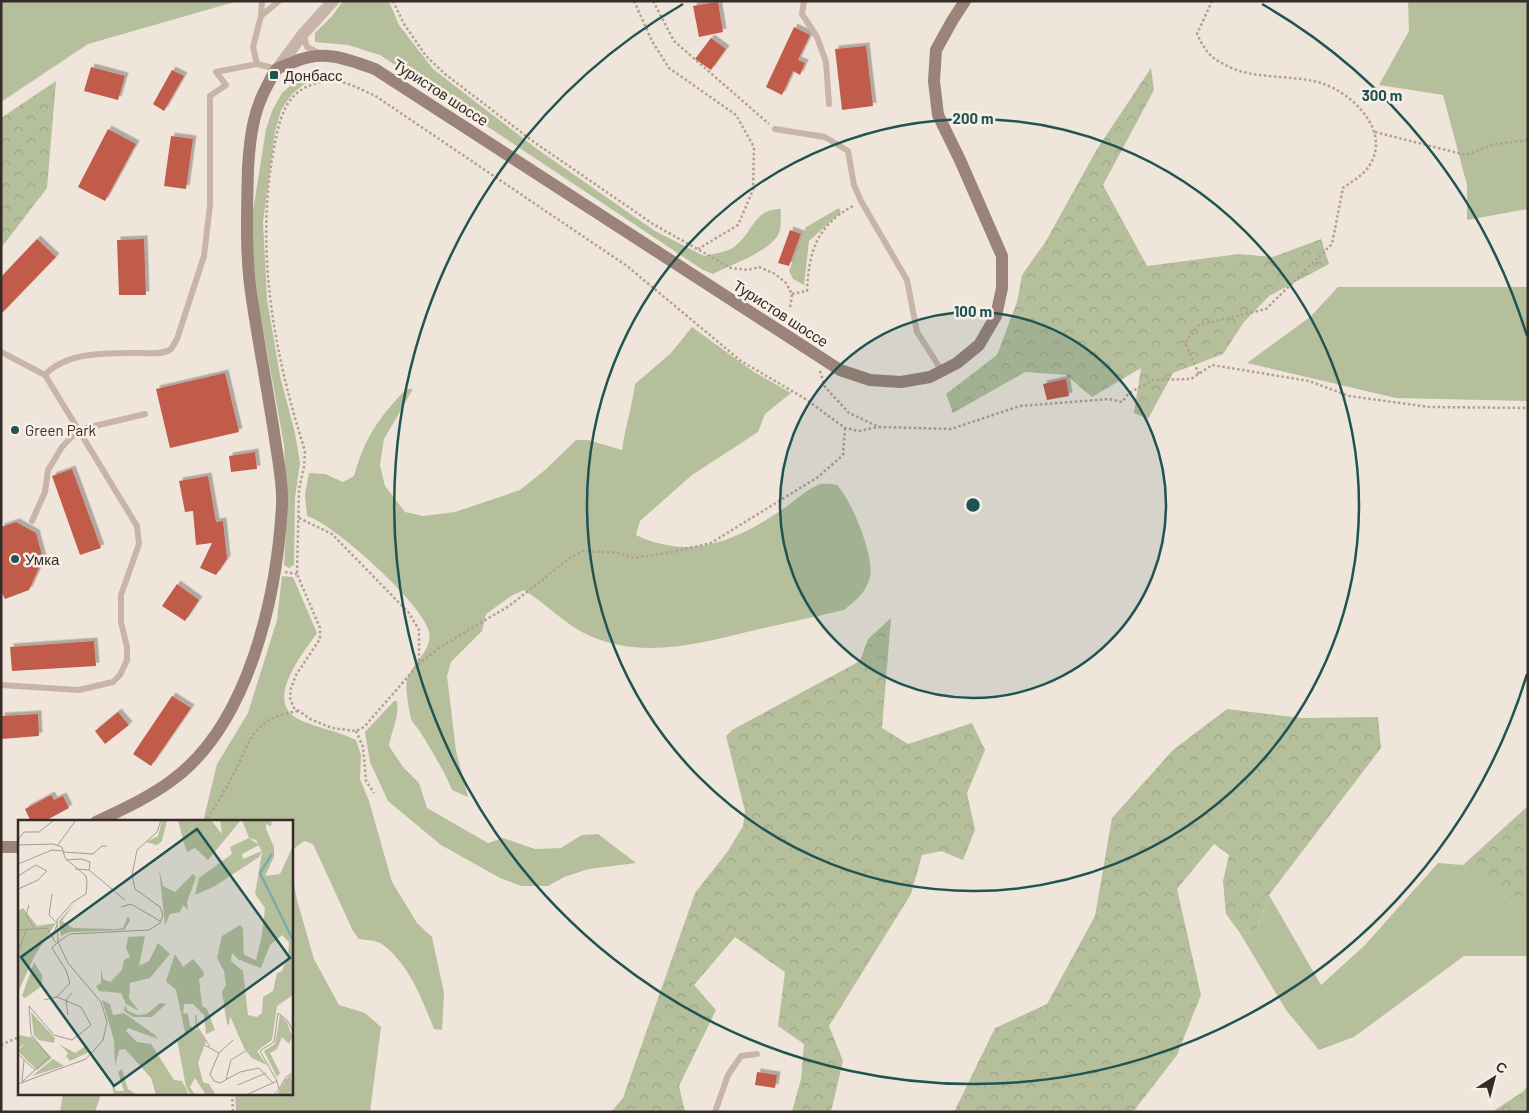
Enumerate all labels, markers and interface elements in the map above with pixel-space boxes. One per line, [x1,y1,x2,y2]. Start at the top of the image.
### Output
street label: Туристов шоссе [390,55,492,129]
place label: Донбасс [284,66,343,84]
marker: Донбасс [268,69,280,81]
text: 300 m [1362,86,1402,104]
text: 200 m [952,109,994,127]
street label: Туристов шоссе [730,276,832,350]
text: 100 m [954,302,992,320]
place label: Green Park [25,421,97,439]
marker: Green Park [9,424,21,436]
centre of rings [964,496,982,514]
place label: Умка [25,550,60,568]
marker: Умка [9,553,21,565]
inset map [18,820,292,1096]
north arrow [1469,1053,1519,1103]
text: С [1493,1057,1511,1077]

